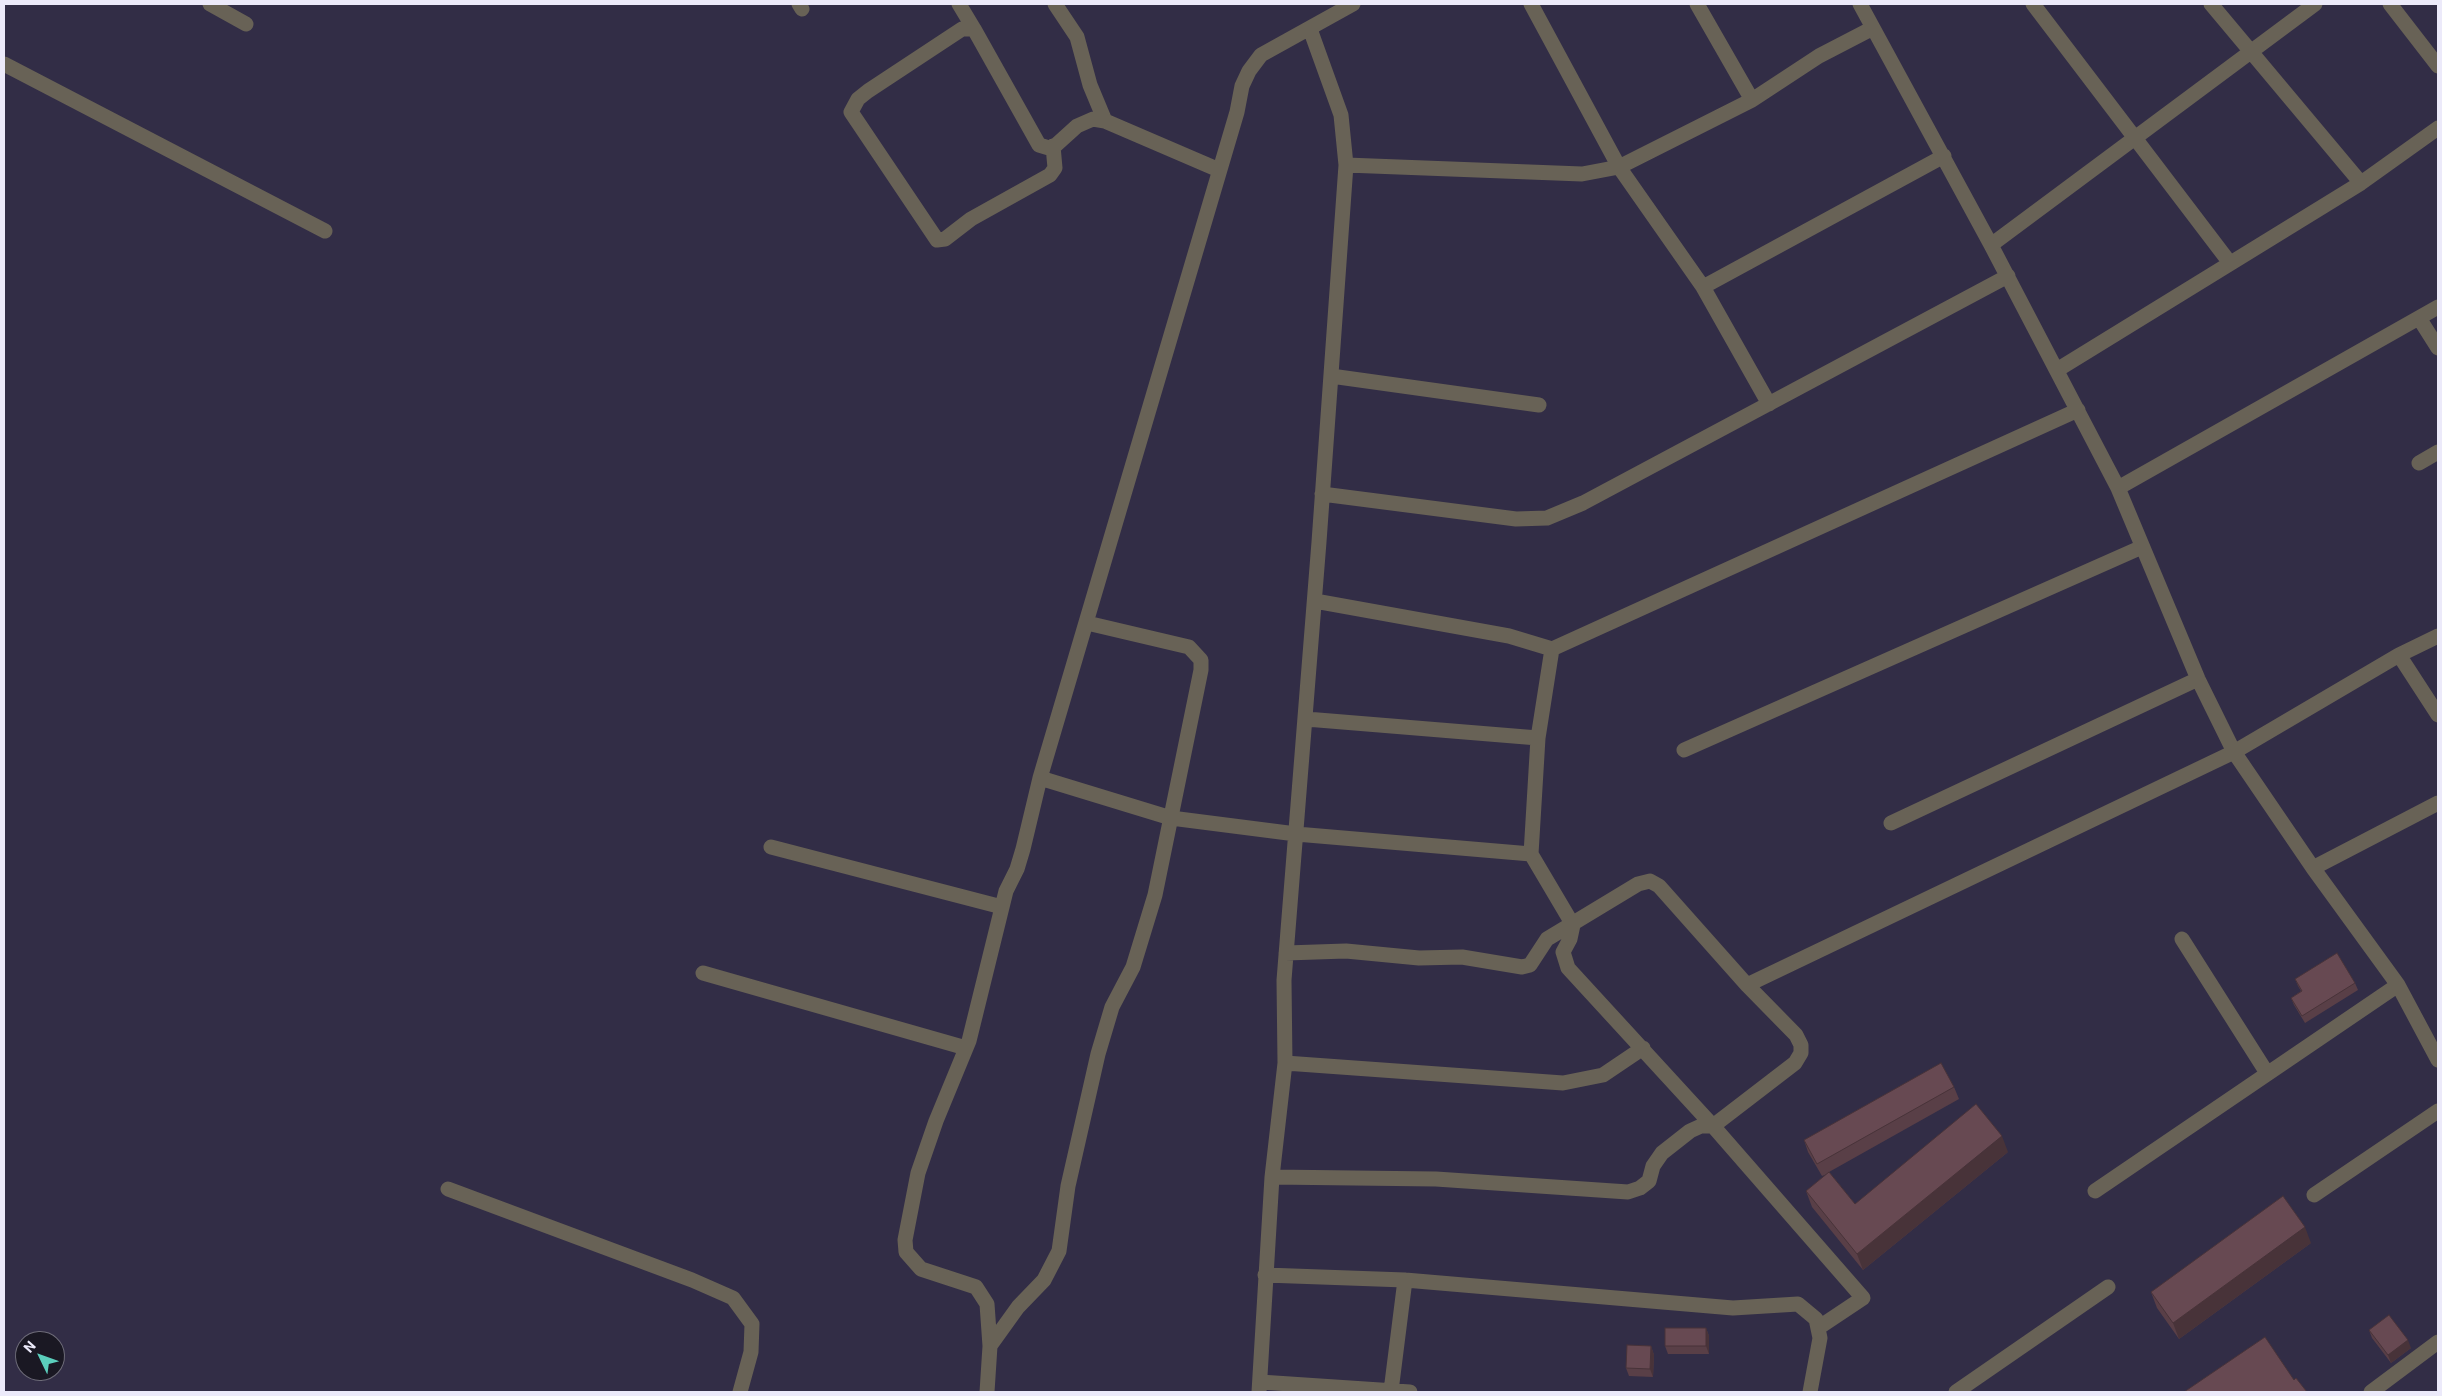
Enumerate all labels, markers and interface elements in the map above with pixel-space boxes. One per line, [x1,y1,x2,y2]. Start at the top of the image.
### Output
north arrow [15,1331,65,1381]
text: N [20,1338,39,1356]

